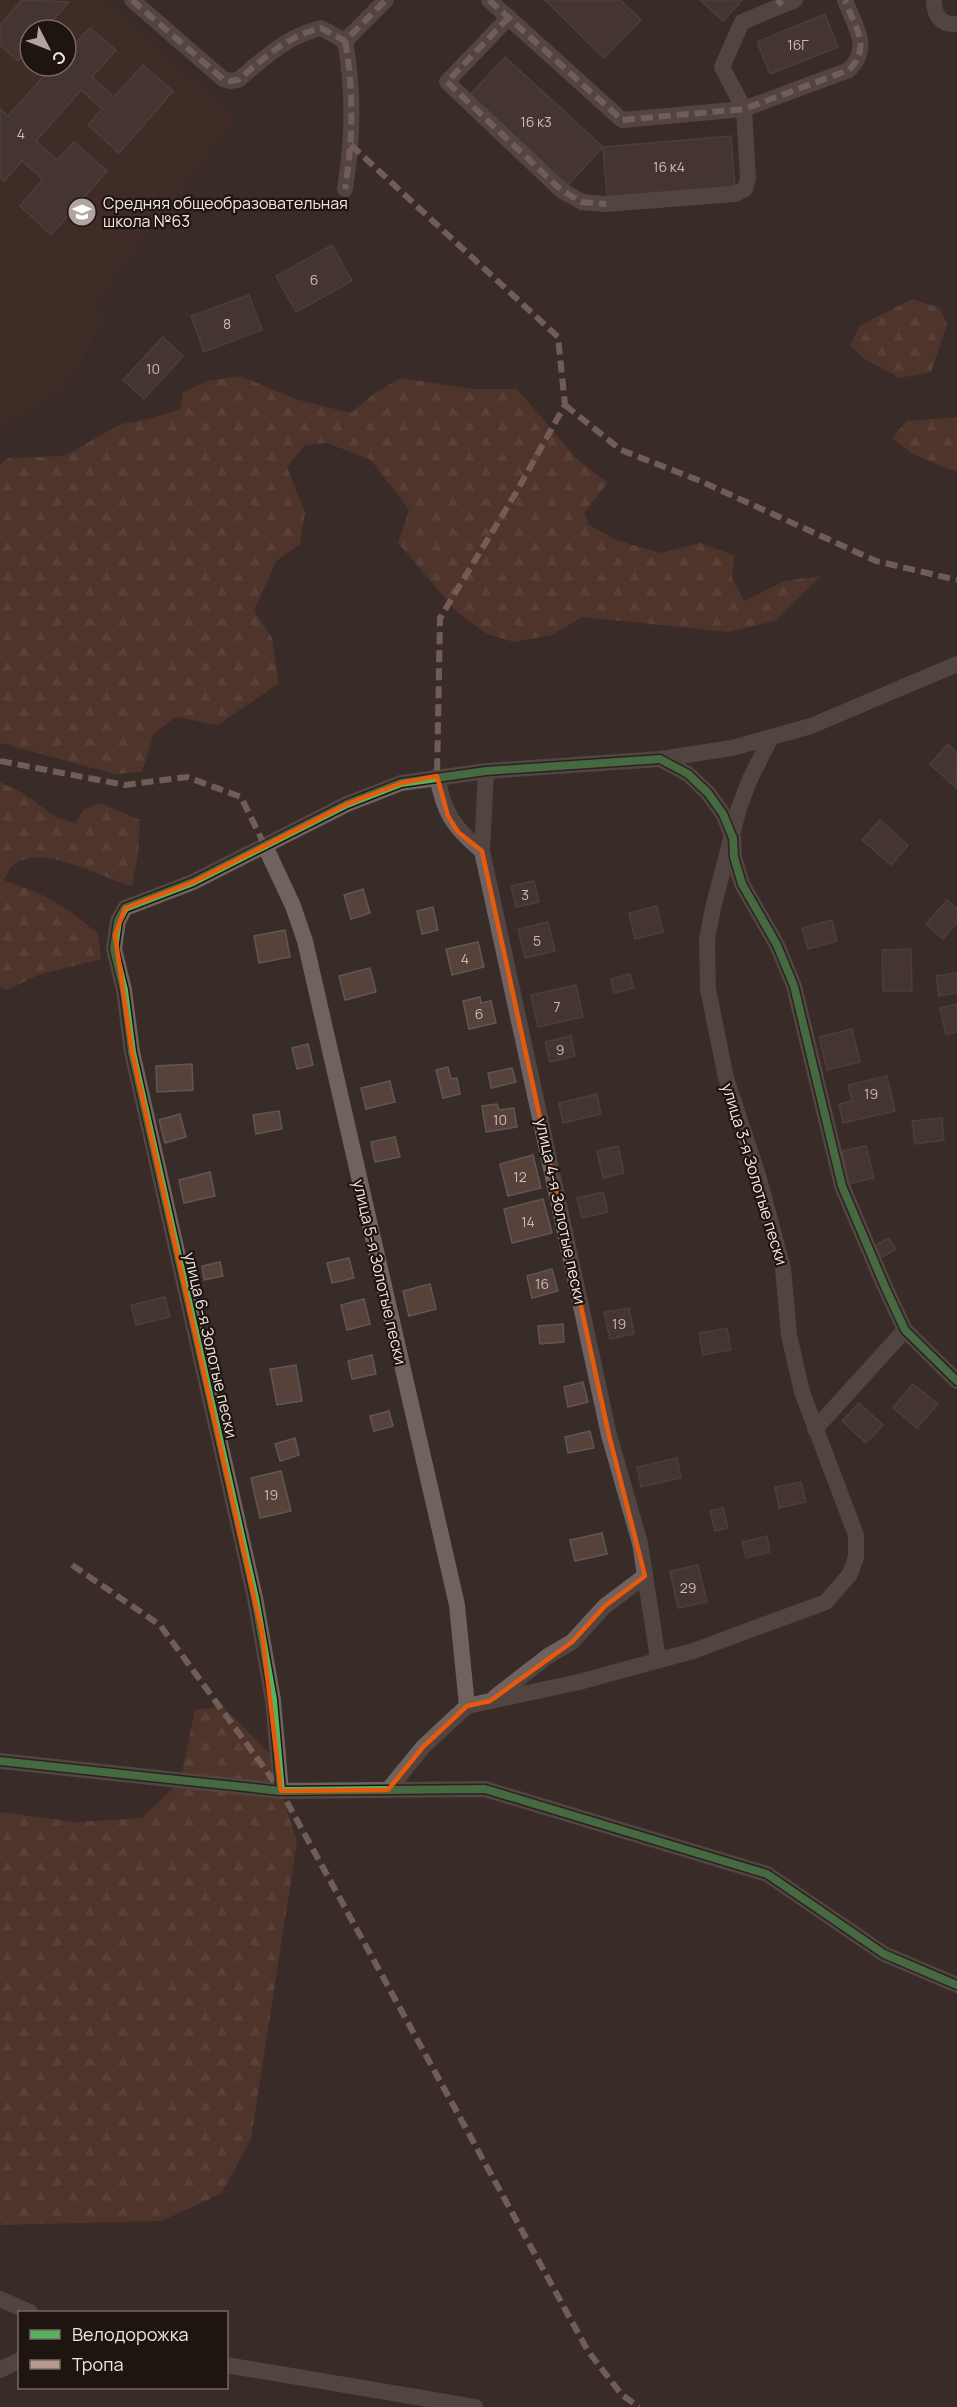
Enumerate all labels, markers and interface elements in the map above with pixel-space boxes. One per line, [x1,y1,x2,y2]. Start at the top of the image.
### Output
north arrow [18,18,78,78]
house number: 16Г [787,35,809,54]
text: С [47,46,71,70]
house number: 16 к3 [520,112,552,131]
house number: 4 [17,124,25,143]
house number: 16 к4 [653,157,685,176]
place label: Средняя общеобразовательная школа №63 [103,192,348,232]
school or university icon: Средняя общеобразовательная школа №63 [66,196,98,228]
house number: 6 [310,270,318,289]
house number: 8 [223,314,231,333]
house number: 10 [146,359,160,378]
house number: 3 [521,885,529,904]
house number: 5 [533,931,541,950]
house number: 4 [461,949,469,968]
house number: 7 [553,997,561,1016]
house number: 6 [475,1004,483,1023]
house number: 9 [556,1040,564,1059]
street label: улица 3-я Золотые пески [717,1080,793,1268]
house number: 19 [864,1084,878,1103]
house number: 10 [493,1110,507,1129]
street label: улица 4-я Золотые пески [531,1116,591,1306]
house number: 12 [513,1167,527,1186]
street label: улица 5-я Золотые пески [348,1177,412,1367]
house number: 14 [521,1212,535,1231]
street label: улица 6-я Золотые пески [179,1250,243,1440]
house number: 16 [535,1274,549,1293]
house number: 19 [612,1314,626,1333]
house number: 19 [264,1485,278,1504]
house number: 29 [680,1578,696,1597]
legend [18,2311,228,2389]
text: Велодорожка [72,2322,189,2346]
text: Тропа [72,2352,123,2376]

